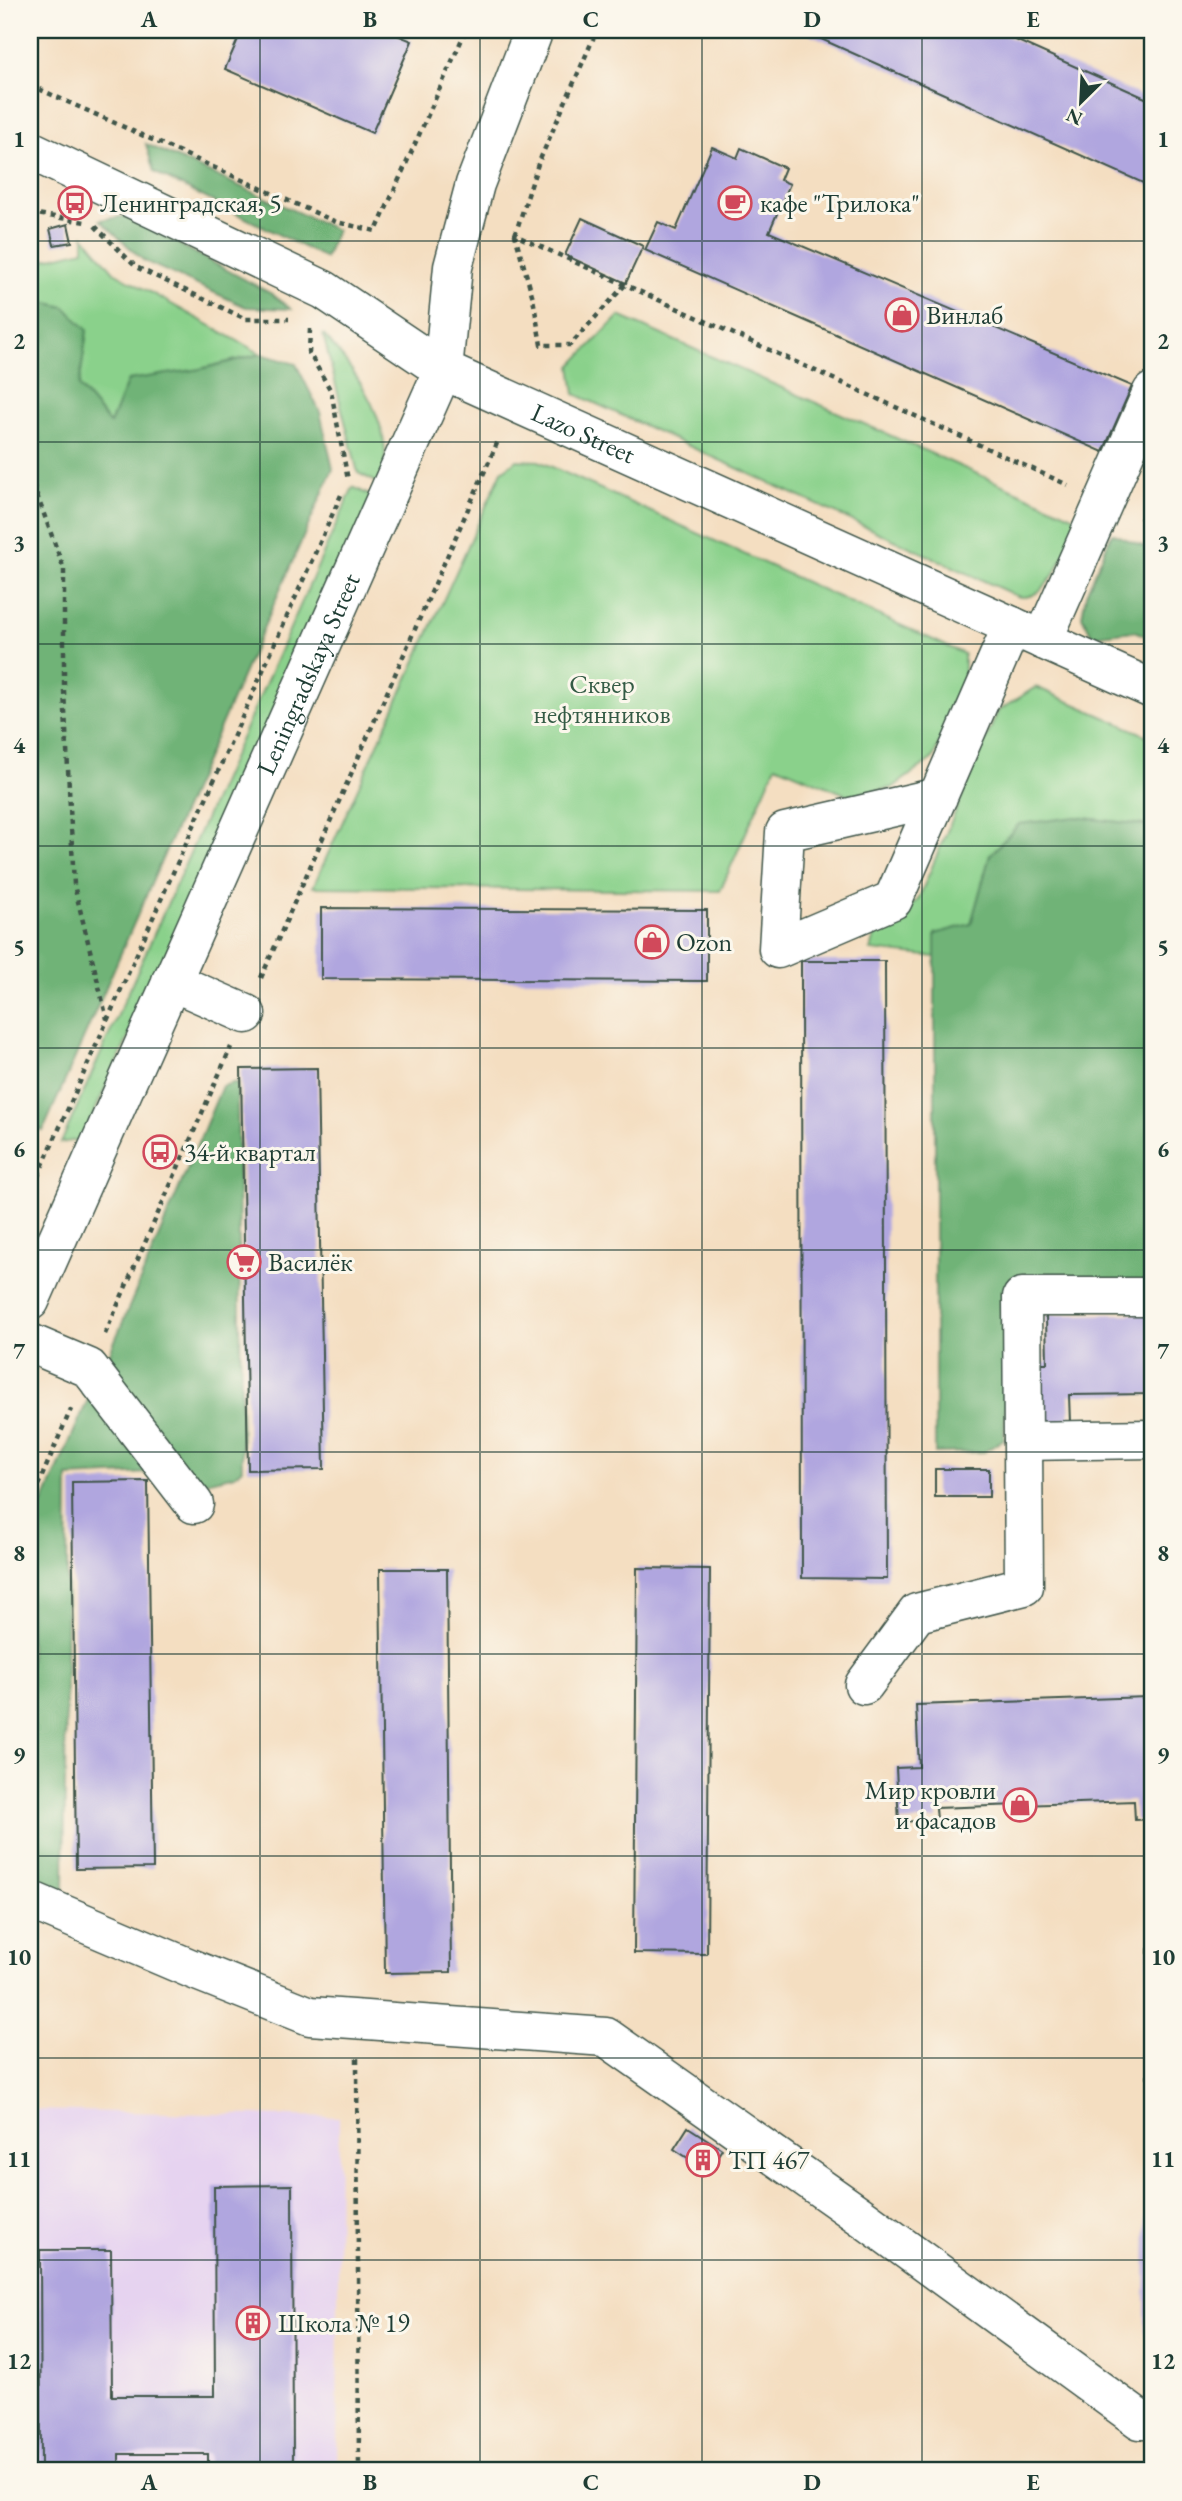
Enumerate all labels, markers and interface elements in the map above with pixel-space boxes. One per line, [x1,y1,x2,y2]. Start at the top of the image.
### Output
text: A [140,4,158,34]
text: B [363,4,377,34]
text: C [583,4,599,34]
text: D [803,4,821,34]
text: E [1026,4,1040,34]
north arrow [1046,66,1116,136]
text: N [1062,102,1086,132]
text: 1 [13,124,25,154]
text: 1 [1157,124,1169,154]
bus stop icon: Ленинградская, 5 [56,184,94,222]
cafe icon: кафе "Трилока" [716,184,754,222]
place label: Ленинградская, 5 [100,186,282,220]
place label: кафе "Трилока" [760,186,920,220]
shop icon: Винлаб [883,296,921,334]
place label: Винлаб [926,298,1003,332]
text: 2 [13,326,25,356]
text: 2 [1157,326,1169,356]
street label: Lazo Street [526,395,641,471]
text: 3 [13,528,25,558]
text: 3 [1157,528,1169,558]
street label: Leningradskaya Street [249,568,368,780]
park label: Сквер нефтянников [534,667,670,731]
text: 4 [13,730,26,760]
text: 4 [1157,730,1170,760]
shop icon: Ozon [633,923,671,961]
place label: Ozon [676,925,733,959]
text: 5 [13,932,25,962]
text: 5 [1157,932,1169,962]
bus stop icon: 34-й квартал [141,1133,179,1171]
text: 6 [13,1134,25,1164]
text: 6 [1157,1134,1169,1164]
place label: 34-й квартал [184,1135,316,1169]
supermarket icon: Василёк [225,1243,263,1281]
place label: Василёк [268,1245,353,1279]
text: 7 [13,1336,26,1366]
text: 7 [1157,1336,1170,1366]
text: 8 [13,1538,25,1568]
text: 8 [1157,1538,1169,1568]
text: 9 [13,1740,25,1770]
text: 9 [1157,1740,1169,1770]
place label: Мир кровли и фасадов [864,1773,996,1837]
shop icon: Мир кровли и фасадов [1001,1786,1039,1824]
text: 10 [7,1942,31,1972]
text: 10 [1151,1942,1175,1972]
building icon: ТП 467 [684,2141,722,2179]
place label: ТП 467 [728,2143,810,2177]
text: 11 [7,2144,31,2174]
text: 11 [1151,2144,1175,2174]
building icon: Школа № 19 [234,2304,272,2342]
place label: Школа № 19 [278,2306,410,2340]
text: 12 [7,2346,31,2376]
text: 12 [1151,2346,1175,2376]
text: A [140,2467,158,2497]
text: B [363,2467,377,2497]
text: C [583,2467,599,2497]
text: D [803,2467,821,2497]
text: E [1026,2467,1040,2497]

